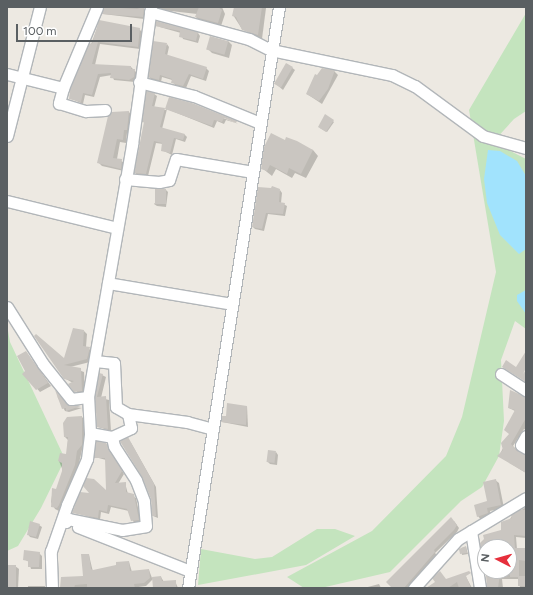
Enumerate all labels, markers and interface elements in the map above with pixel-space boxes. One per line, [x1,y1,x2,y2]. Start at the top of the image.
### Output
scale bar [18,16,134,42]
text: 100 m [23,24,57,38]
north arrow [477,539,517,579]
text: N [479,553,492,563]

